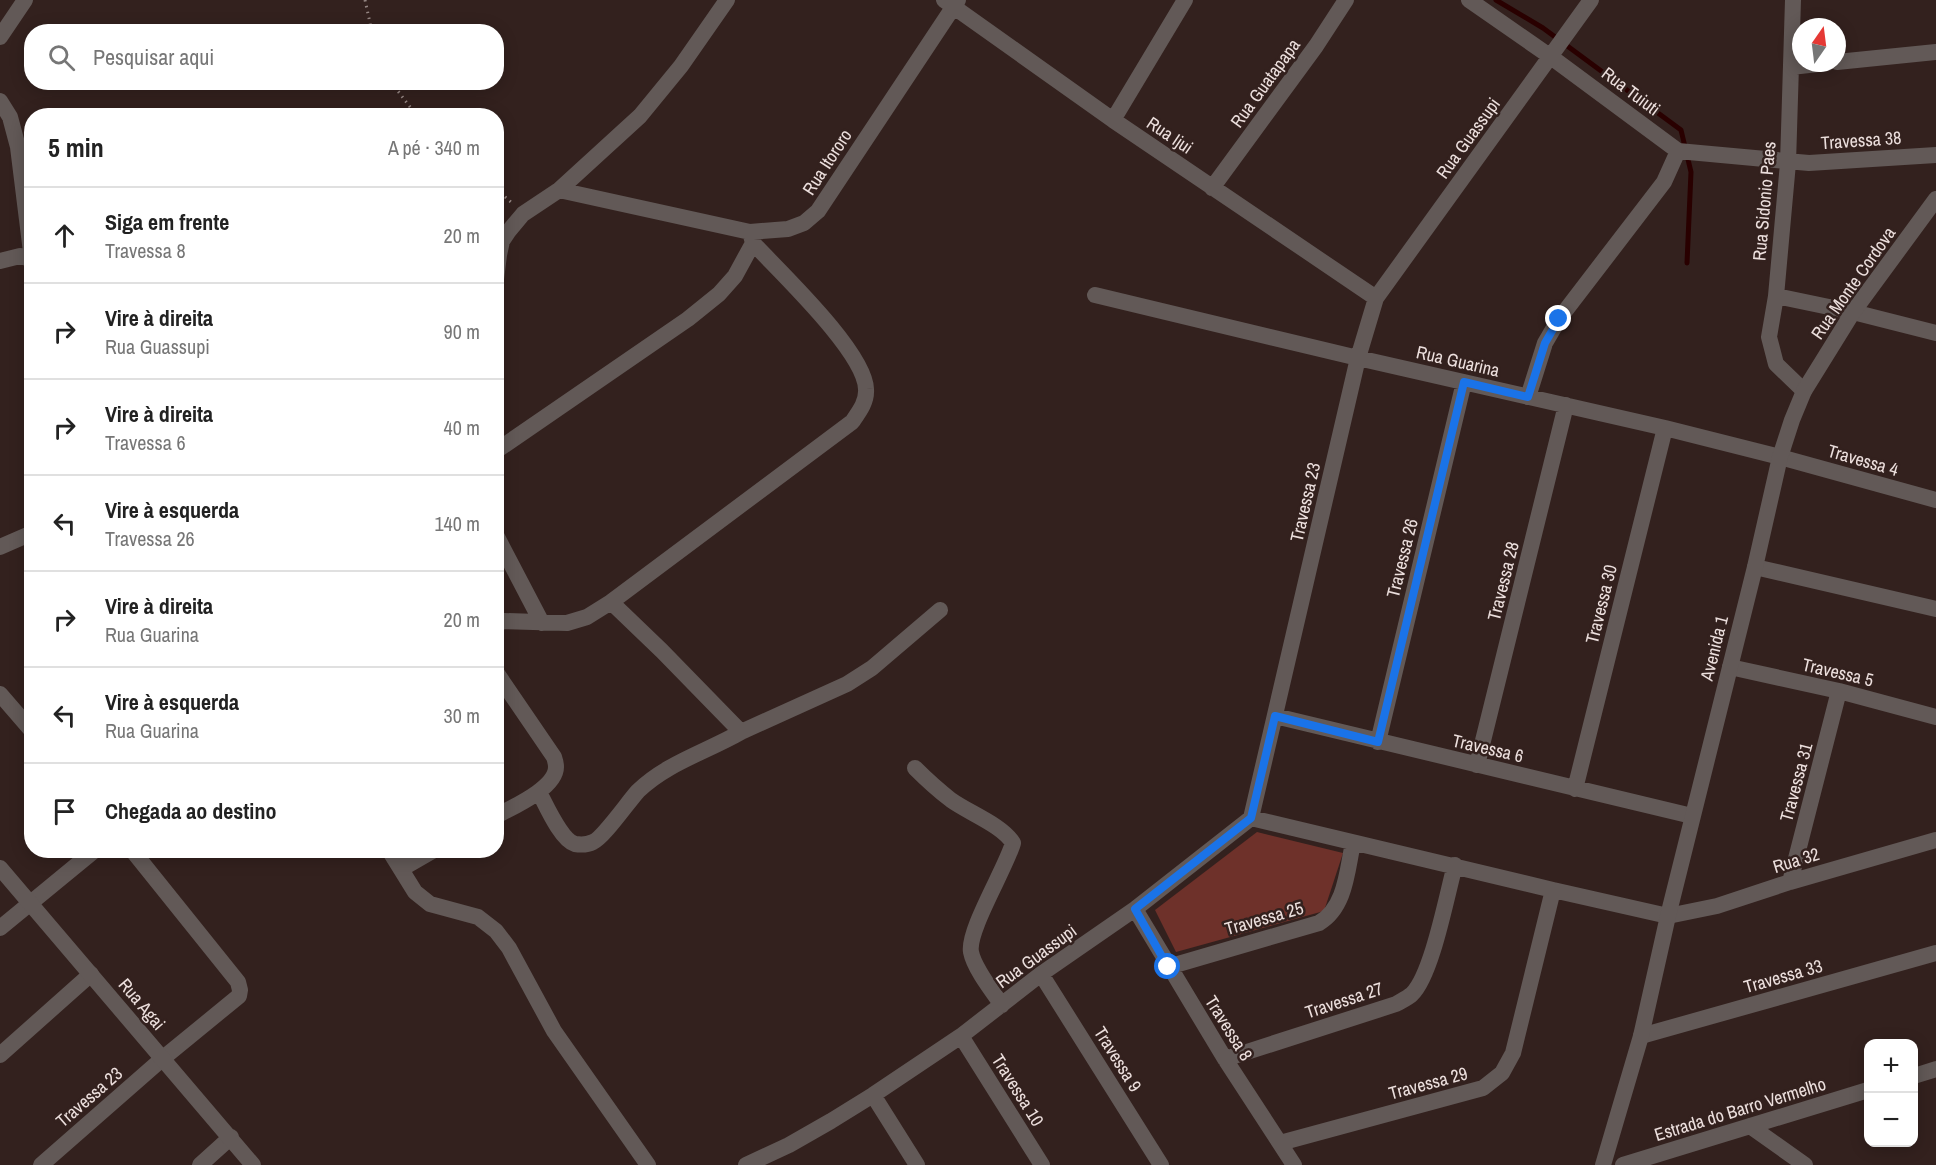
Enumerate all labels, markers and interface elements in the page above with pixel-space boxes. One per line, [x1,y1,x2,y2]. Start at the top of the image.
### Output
north arrow [1792,18,1846,72]
search box [24,24,504,90]
street label: Rua Guatapapa [1224,33,1306,133]
icon: search [45,41,78,74]
text: Pesquisar aqui [93,42,214,72]
street label: Rua Tuiuti [1597,61,1665,121]
street label: Rua Guassupi [1430,92,1506,184]
street label: Rua Ijui [1142,110,1198,160]
street label: Rua Itororo [796,124,858,200]
street label: Travessa 38 [1820,125,1902,155]
text: 5 min [48,130,104,165]
text: A pé · 340 m [388,134,480,161]
street label: Rua Sidonio Paes [1746,140,1782,262]
text: Siga em frente [105,207,229,237]
icon: ahead [48,219,81,252]
text: 20 m [444,222,480,249]
street label: Rua Monte Cordova [1805,222,1901,344]
text: Travessa 8 [105,237,186,264]
text: Vire à direita [105,303,213,333]
route end [1545,305,1571,331]
icon: right [48,315,81,348]
text: 90 m [444,318,480,345]
text: Rua Guassupi [105,333,210,360]
street label: Rua Guarina [1414,339,1502,383]
text: Vire à direita [105,399,213,429]
icon: right [48,411,81,444]
text: 40 m [444,414,480,441]
text: Travessa 6 [105,429,186,456]
street label: Travessa 4 [1825,438,1901,482]
street label: Travessa 23 [1284,460,1326,544]
text: Vire à esquerda [105,495,239,525]
icon: left [48,507,81,540]
text: 140 m [434,510,480,537]
street label: Travessa 26 [1380,516,1424,600]
text: Travessa 26 [105,525,195,552]
street label: Travessa 28 [1481,539,1525,623]
street label: Travessa 30 [1579,562,1623,646]
text: Vire à direita [105,591,213,621]
icon: right [48,603,81,636]
text: 20 m [444,606,480,633]
street label: Avenida 1 [1694,612,1734,684]
text: Rua Guarina [105,621,199,648]
street label: Travessa 5 [1800,652,1876,692]
text: Vire à esquerda [105,687,239,717]
icon: left [48,699,81,732]
text: 30 m [444,702,480,729]
text: Rua Guarina [105,717,199,744]
street label: Travessa 6 [1450,728,1526,768]
street label: Travessa 31 [1773,739,1819,824]
icon: arrive [48,795,81,828]
text: Chegada ao destino [105,796,276,826]
street label: Rua 32 [1770,841,1822,879]
street label: Travessa 25 [1222,895,1306,941]
street label: Rua Guassupi [990,918,1082,994]
route start [1154,953,1180,979]
street label: Travessa 33 [1741,953,1825,999]
street label: Rua Agai [113,973,171,1035]
street label: Travessa 27 [1302,976,1386,1024]
street label: Travessa 8 [1199,991,1259,1065]
street label: Travessa 9 [1088,1022,1148,1096]
map controls [1864,1039,1918,1147]
button: + [1864,1039,1918,1093]
street label: Travessa 10 [986,1049,1050,1131]
street label: Travessa 29 [1386,1060,1470,1106]
street label: Travessa 23 [50,1061,128,1133]
street label: Estrada do Barro Vermelho [1651,1071,1829,1147]
button: − [1864,1093,1918,1147]

